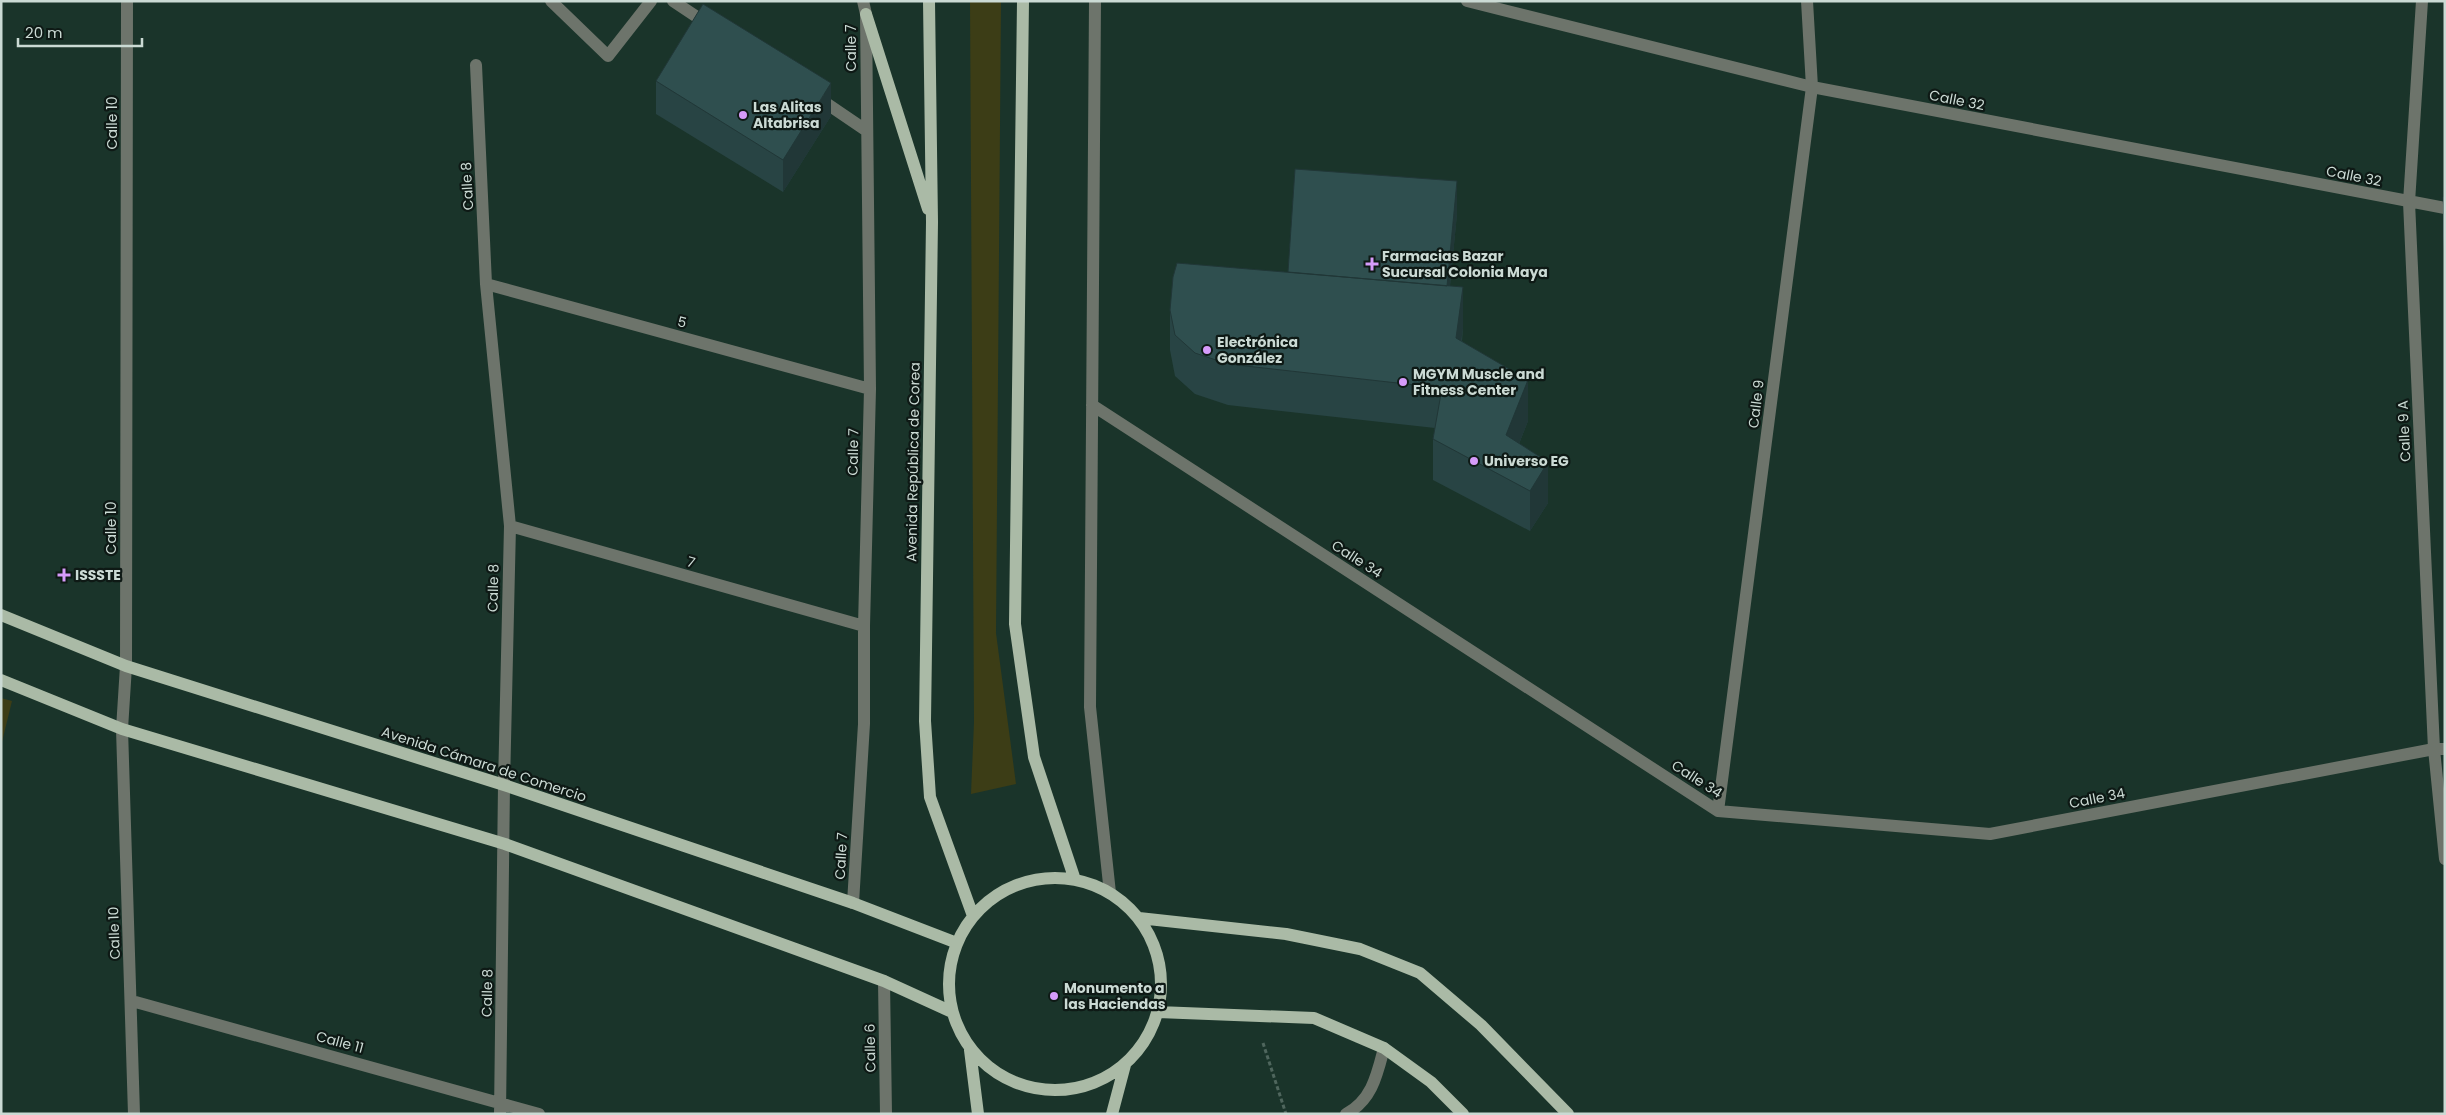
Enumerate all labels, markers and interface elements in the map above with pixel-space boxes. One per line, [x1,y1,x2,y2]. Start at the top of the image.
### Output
scale bar [18,15,141,47]
text: 20 m [25,22,63,43]
street label: Calle 7 [841,24,861,72]
street label: Calle 32 [1928,85,1986,115]
street label: Calle 10 [102,97,122,149]
place label: Las Alitas Altabrisa [753,97,822,133]
marker: Las Alitas Altabrisa [737,109,749,121]
street label: Calle 8 [456,161,478,211]
street label: Calle 32 [2325,161,2383,191]
place label: Farmacias Bazar Sucursal Colonia Maya [1382,246,1548,282]
marker: Farmacias Bazar Sucursal Colonia Maya [1366,258,1378,270]
street label: 5 [675,311,689,333]
place label: Electrónica González [1217,332,1298,368]
marker: Electrónica González [1201,344,1213,356]
street label: Avenida República de Corea [901,362,925,562]
place label: MGYM Muscle and Fitness Center [1413,364,1544,400]
marker: MGYM Muscle and Fitness Center [1397,376,1409,388]
street label: Calle 9 [1743,379,1769,429]
street label: Calle 9 A [2392,400,2416,462]
street label: Calle 7 [843,428,863,476]
place label: Universo EG [1484,451,1569,471]
marker: Universo EG [1468,455,1480,467]
street label: Calle 10 [101,502,121,554]
street label: Calle 34 [1328,535,1386,583]
street label: 7 [685,551,698,573]
street label: Calle 8 [483,563,503,612]
place label: ISSSTE [75,565,121,585]
marker: ISSSTE [57,568,71,582]
street label: Avenida Cámara de Comercio [379,721,589,807]
street label: Calle 34 [1668,755,1726,803]
street label: Calle 34 [2067,783,2127,813]
street label: Calle 7 [830,832,852,880]
street label: Calle 10 [103,906,125,960]
street label: Calle 8 [477,968,497,1017]
place label: Monumento a las Haciendas [1064,978,1166,1014]
marker: Monumento a las Haciendas [1048,990,1060,1002]
street label: Calle 6 [860,1023,880,1072]
street label: Calle 11 [314,1026,366,1058]

